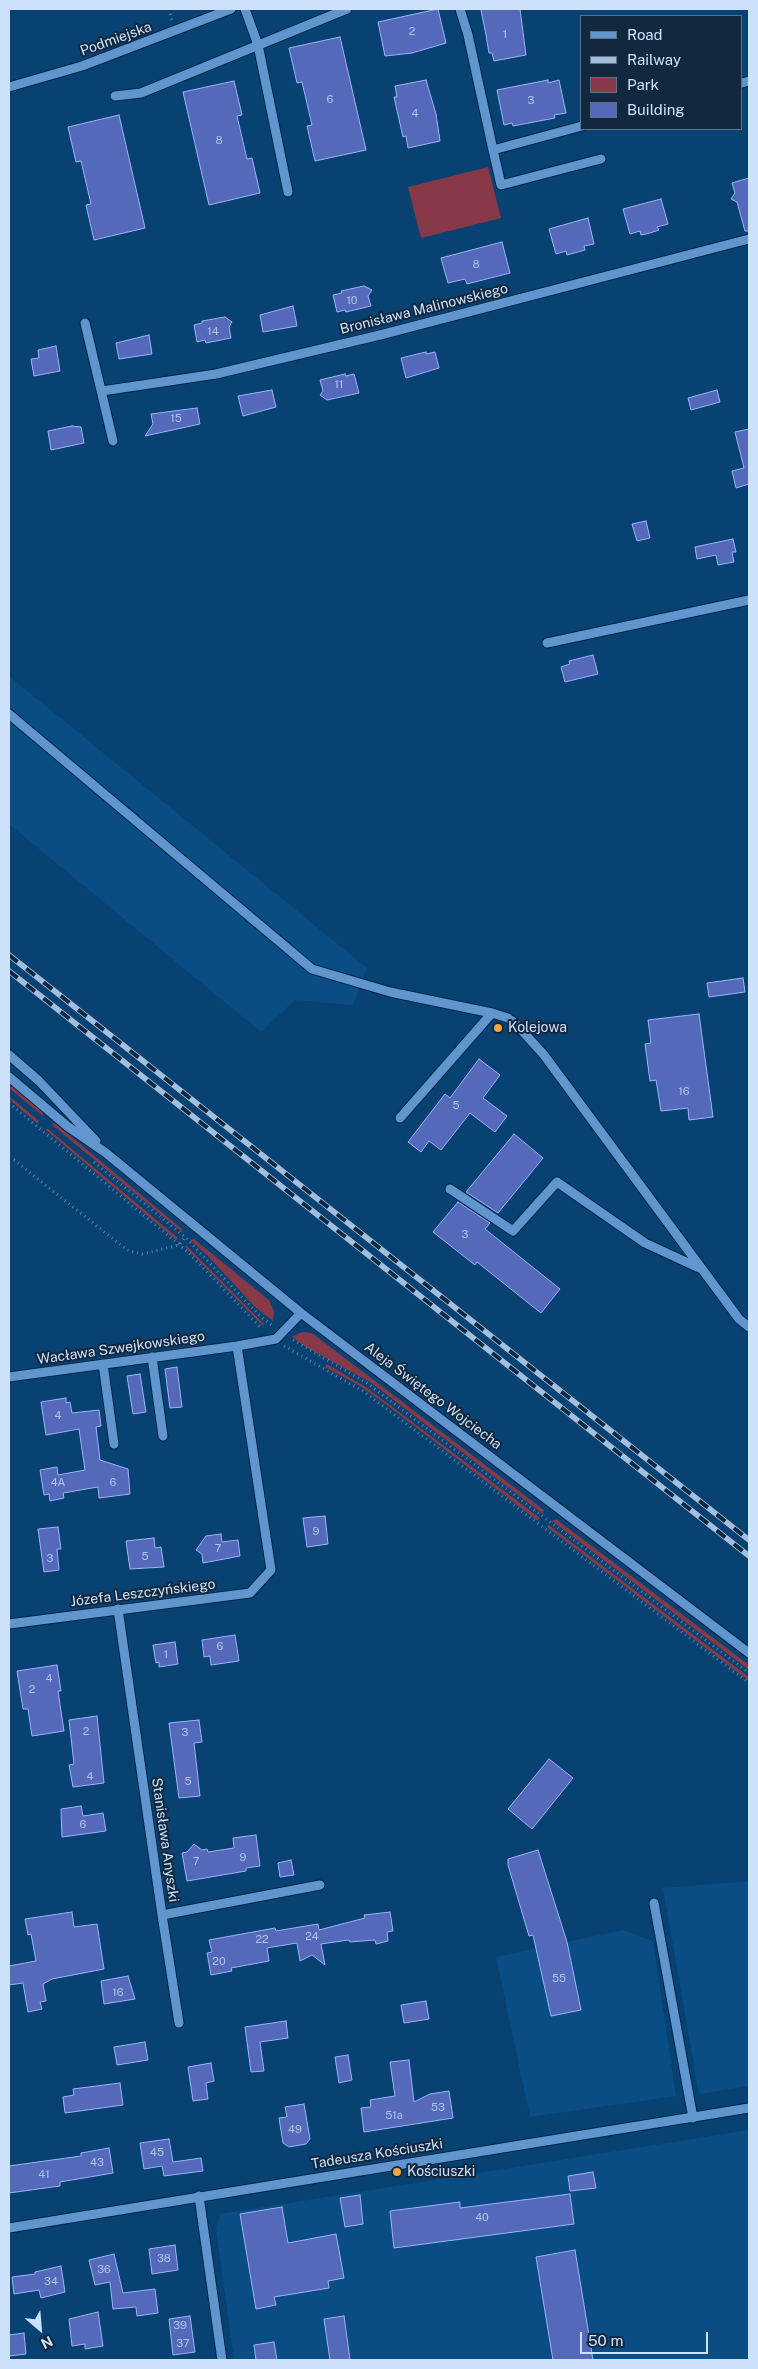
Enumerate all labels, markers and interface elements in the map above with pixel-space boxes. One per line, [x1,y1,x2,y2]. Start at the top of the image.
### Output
legend [580,15,743,130]
street label: Podmiejska [78,18,154,60]
house number: 2 [409,25,415,39]
text: Road [627,26,663,43]
house number: 1 [503,28,507,42]
text: Railway [627,51,681,68]
text: Park [627,76,659,93]
house number: 6 [327,93,333,107]
house number: 3 [528,94,534,108]
text: Building [627,101,685,118]
house number: 4 [412,107,418,121]
house number: 8 [215,134,223,148]
house number: 8 [472,258,480,272]
street label: Bronisława Malinowskiego [338,280,510,338]
house number: 10 [346,294,358,308]
house number: 14 [207,325,219,339]
house number: 11 [335,378,343,392]
house number: 15 [170,412,182,426]
place label: Kolejowa [508,1020,567,1036]
marker: Kolejowa [492,1022,504,1034]
house number: 16 [678,1085,690,1099]
house number: 5 [452,1099,460,1113]
house number: 3 [462,1228,468,1242]
street label: Wacława Szwejkowskiego [36,1328,206,1368]
street label: Aleja Świętego Wojciecha [361,1339,505,1453]
house number: 4 [55,1409,61,1423]
house number: 4A [51,1476,65,1490]
house number: 6 [110,1476,116,1490]
house number: 9 [313,1525,319,1539]
house number: 7 [215,1542,221,1556]
house number: 5 [141,1550,149,1564]
house number: 3 [47,1552,53,1566]
street label: Józefa Leszczyńskiego [70,1576,216,1610]
house number: 6 [217,1640,223,1654]
house number: 1 [164,1648,168,1662]
house number: 4 [46,1672,52,1686]
house number: 2 [29,1683,35,1697]
house number: 2 [83,1725,89,1739]
house number: 3 [182,1726,188,1740]
house number: 4 [87,1770,93,1784]
house number: 5 [184,1775,192,1789]
street label: Stanisława Anyszki [148,1777,182,1903]
house number: 6 [80,1818,86,1832]
house number: 9 [240,1851,246,1865]
house number: 7 [193,1855,199,1869]
house number: 24 [305,1930,319,1944]
house number: 22 [255,1933,269,1947]
house number: 20 [212,1955,226,1969]
house number: 55 [552,1972,566,1986]
house number: 16 [112,1986,124,2000]
house number: 53 [431,2101,445,2115]
house number: 51a [385,2109,403,2123]
house number: 49 [288,2123,302,2137]
street label: Tadeusza Kościuszki [310,2135,444,2173]
house number: 45 [150,2146,164,2160]
house number: 43 [90,2156,104,2170]
place label: Kościuszki [407,2164,475,2180]
marker: Kościuszki [391,2166,403,2178]
house number: 41 [38,2168,50,2182]
house number: 40 [475,2211,489,2225]
house number: 38 [157,2252,171,2266]
house number: 36 [97,2263,111,2277]
house number: 34 [44,2275,58,2289]
north arrow [15,2304,65,2354]
house number: 39 [173,2319,187,2333]
scale bar [583,2322,710,2354]
text: 50 m [588,2332,623,2349]
text: N [38,2333,55,2352]
house number: 37 [176,2337,190,2351]

